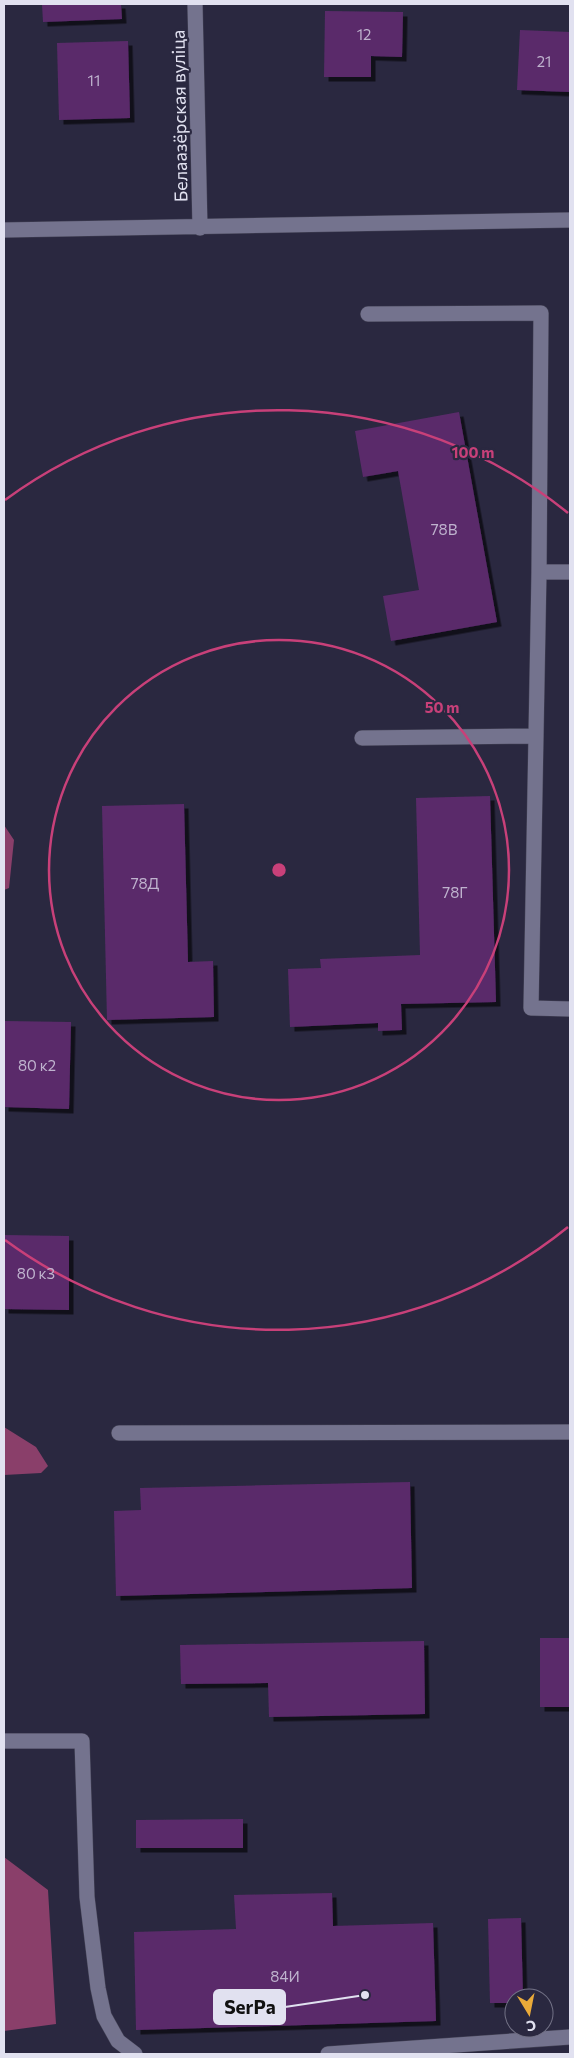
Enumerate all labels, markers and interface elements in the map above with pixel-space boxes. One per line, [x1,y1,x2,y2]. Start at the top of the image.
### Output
house number: 12 [357,25,371,43]
street label: Белаазёрская вуліца [166,30,192,202]
house number: 21 [537,52,551,70]
house number: 11 [88,71,100,89]
text: 100 m [452,443,494,461]
house number: 78В [431,520,458,538]
text: 50 m [425,698,459,716]
centre of rings [270,861,288,879]
house number: 78Д [131,874,160,892]
house number: 78Г [442,883,468,901]
house number: 80 к2 [18,1056,56,1074]
house number: 80 к3 [17,1264,55,1282]
house number: 84И [270,1967,300,1985]
north arrow [504,1988,554,2038]
callout: SerPa [214,1990,285,2024]
text: SerPa [224,1995,276,2018]
text: С [525,2017,538,2035]

